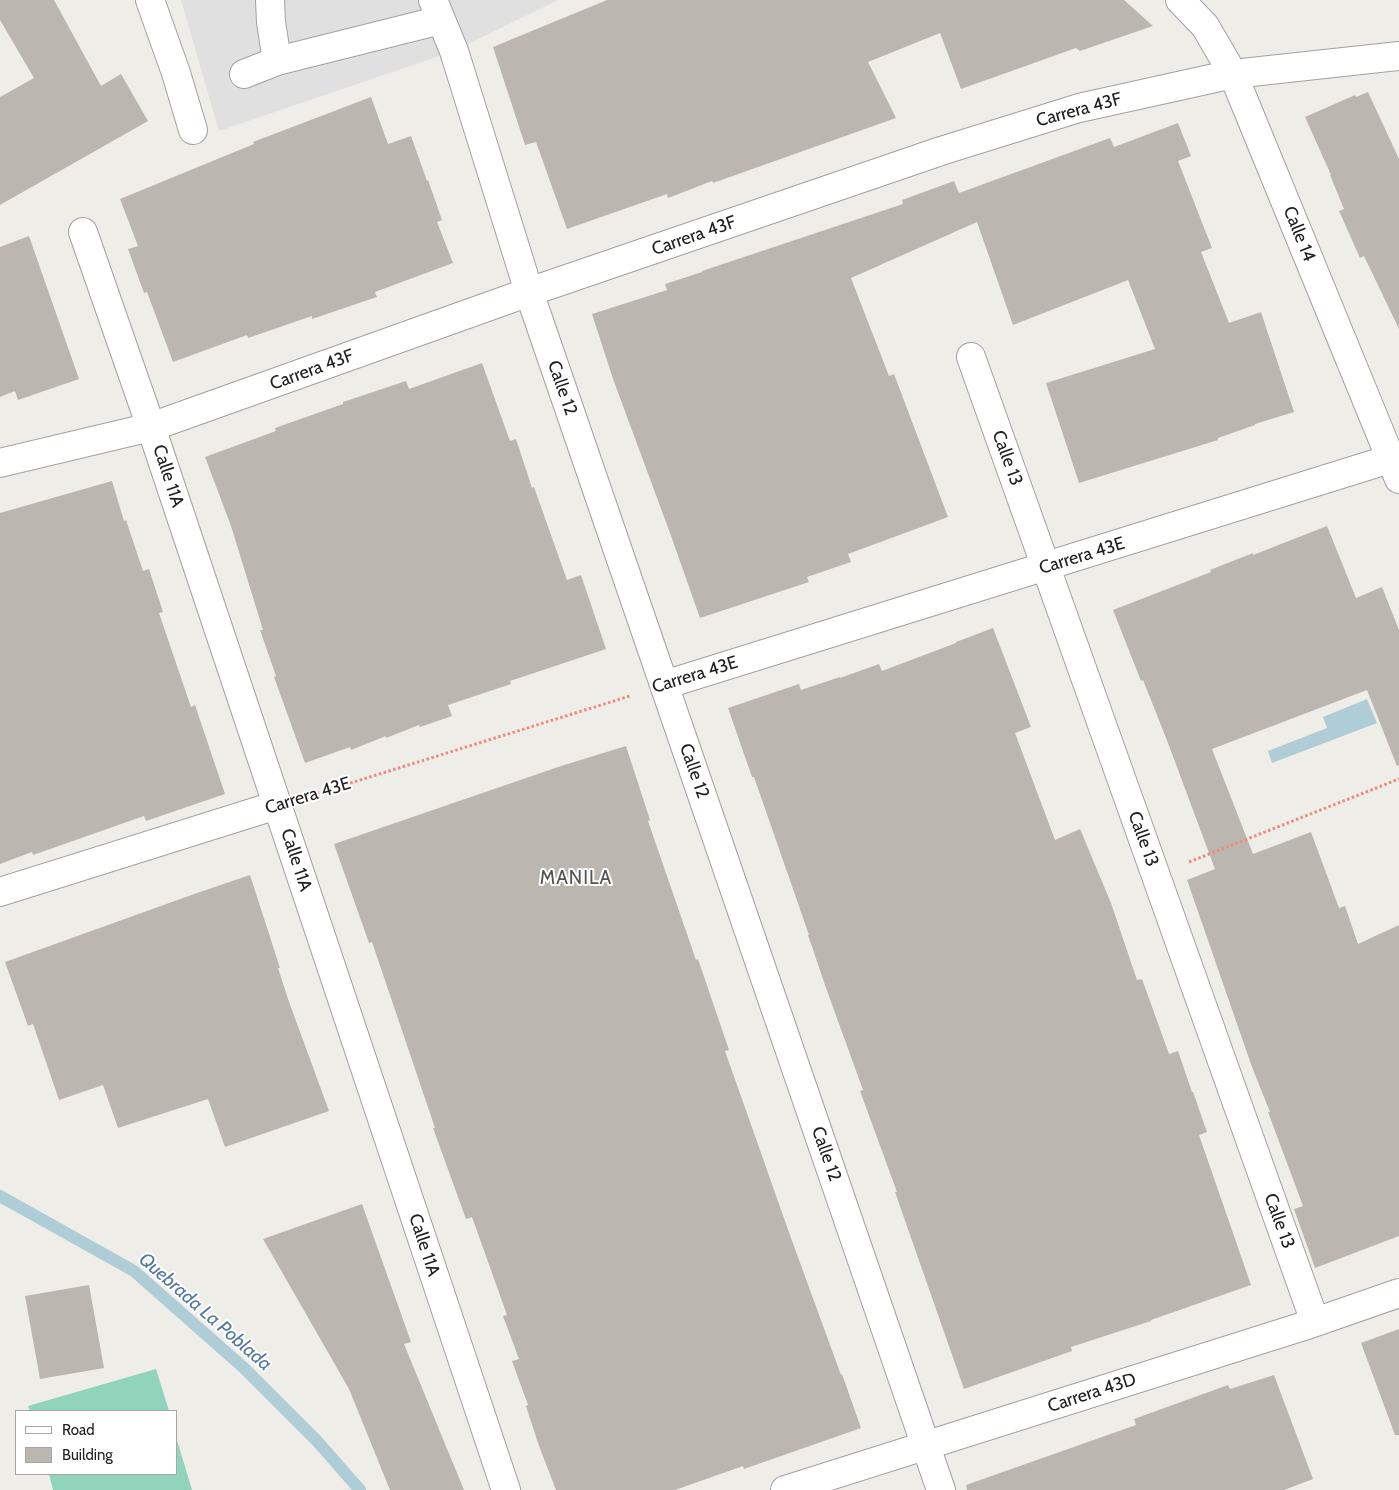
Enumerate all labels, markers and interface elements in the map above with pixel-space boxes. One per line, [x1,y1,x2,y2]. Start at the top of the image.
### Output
street label: Carrera 43F [1034,88,1124,132]
street label: Calle 14 [1278,203,1320,265]
street label: Carrera 43F [649,211,739,261]
street label: Carrera 43F [267,345,357,395]
street label: Calle 12 [543,358,581,418]
street label: Calle 13 [987,428,1027,488]
street label: Calle 11A [148,442,188,510]
street label: Carrera 43E [1037,533,1127,579]
street label: Carrera 43E [650,652,740,698]
street label: Calle 12 [675,741,713,801]
street label: Carrera 43E [263,773,353,819]
street label: Calle 13 [1123,809,1163,869]
street label: Calle 11A [276,826,316,894]
district label: MANILA [539,867,613,889]
street label: Calle 12 [807,1124,845,1184]
street label: Calle 13 [1259,1191,1299,1251]
street label: Calle 11A [404,1211,444,1279]
water label: Quebrada La Poblada [134,1248,276,1376]
street label: Carrera 43D [1045,1369,1139,1417]
legend [15,1410,178,1475]
text: Road [62,1421,95,1439]
text: Building [62,1446,113,1464]

